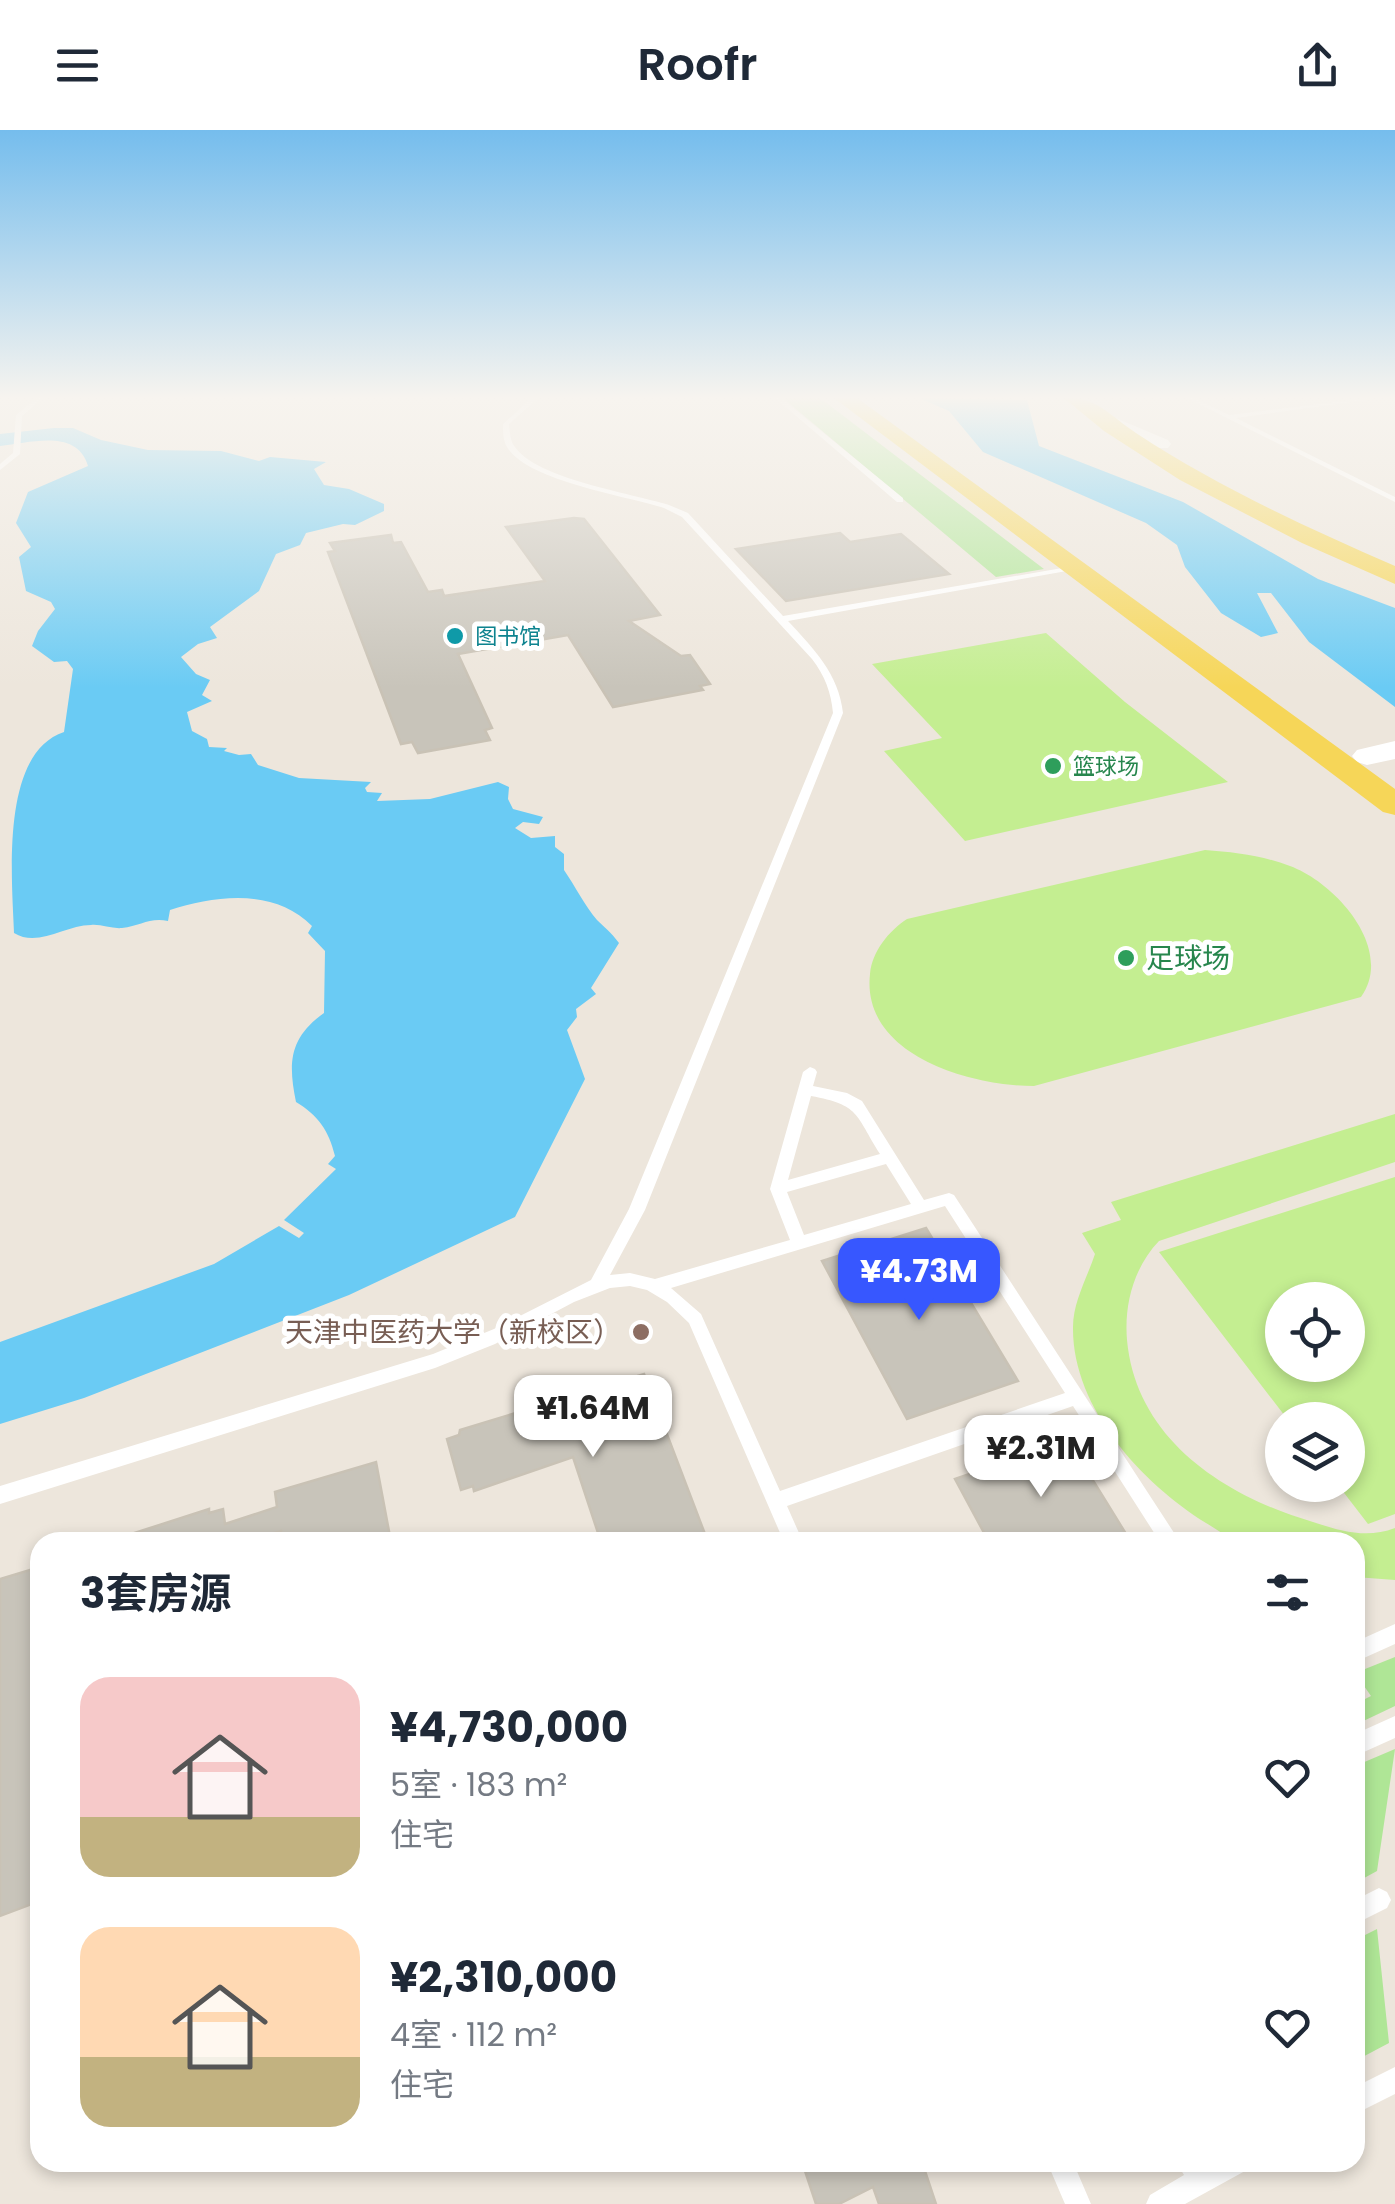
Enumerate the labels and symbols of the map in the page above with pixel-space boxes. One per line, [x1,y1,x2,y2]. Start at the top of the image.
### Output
place label: 图书馆 [475,621,541,652]
marker: 图书馆 [444,625,466,647]
place label: 篮球场 [1073,751,1139,782]
marker: 篮球场 [1042,755,1064,777]
place label: 足球场 [1146,939,1230,978]
marker: 足球场 [1115,947,1137,969]
pin: ¥4.73M [838,1238,1000,1323]
place label: 天津中医药大学（新校区） [285,1313,621,1352]
marker: 天津中医药大学（新校区） [630,1321,652,1343]
pin: ¥1.64M [512,1375,674,1460]
pin: ¥2.31M [960,1415,1122,1500]

